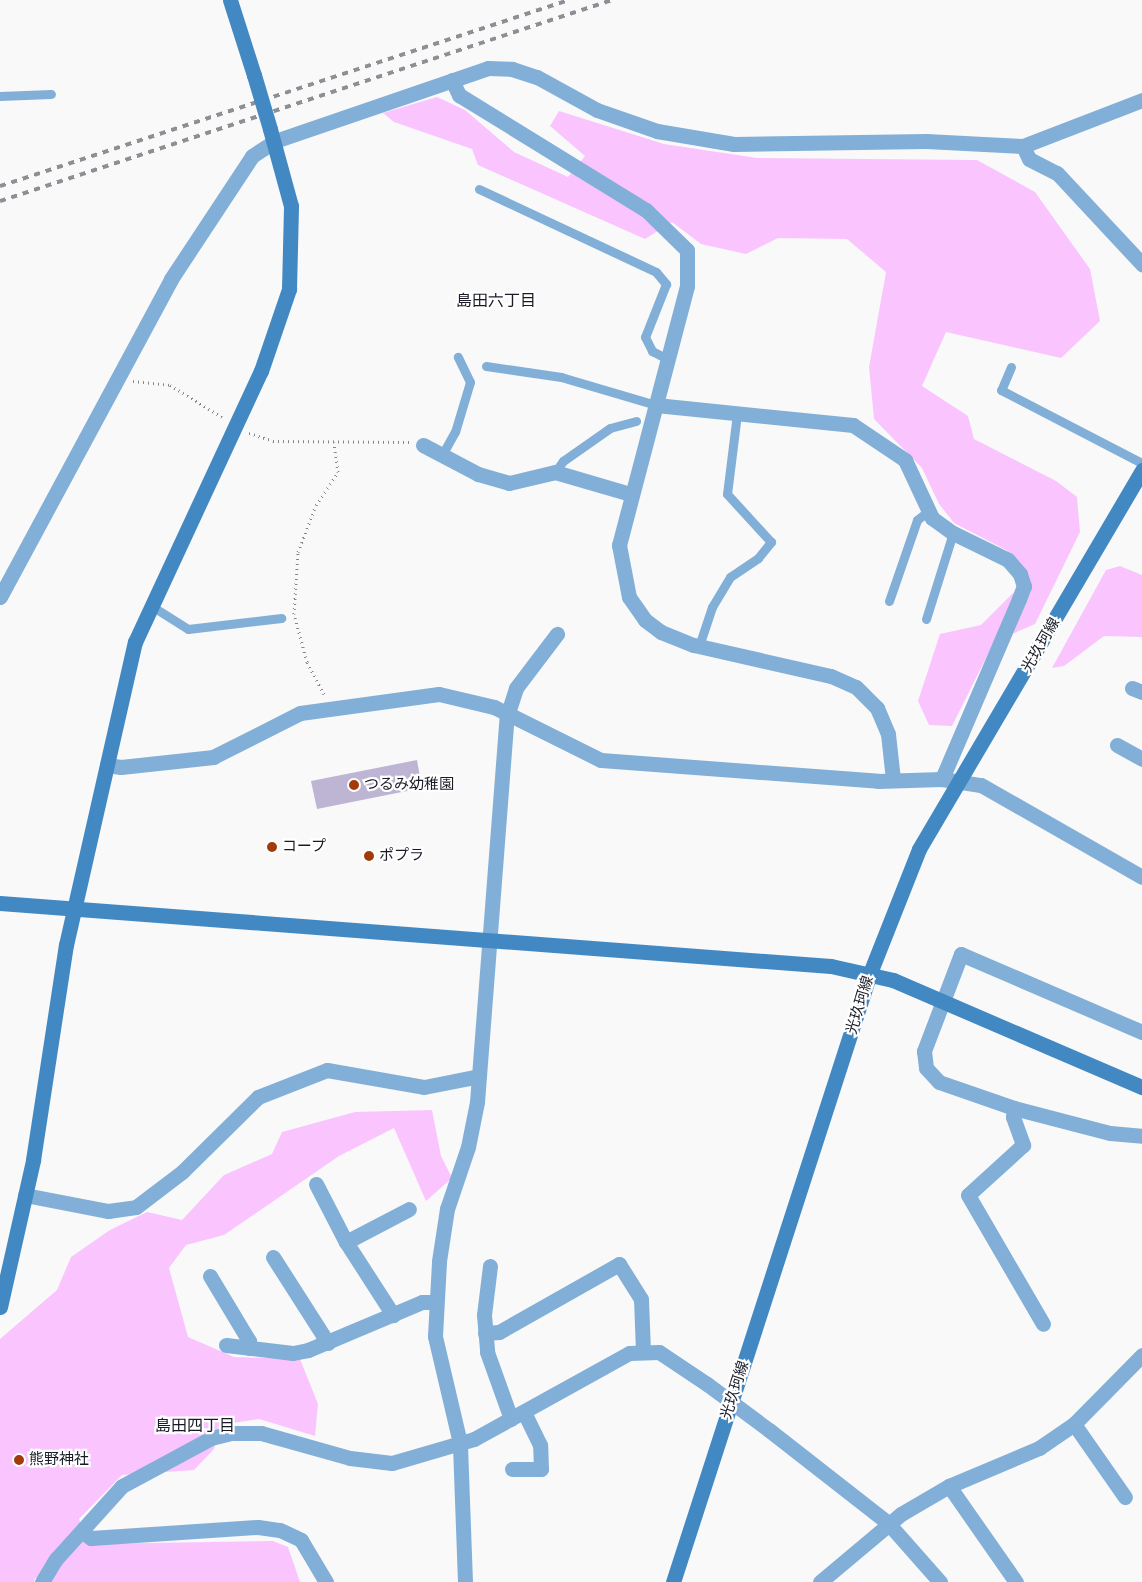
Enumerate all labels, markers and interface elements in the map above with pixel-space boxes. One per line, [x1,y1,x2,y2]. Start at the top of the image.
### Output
district label: 島田六丁目 [456,291,536,311]
street label: 光玖珂線 [1018,615,1064,675]
place label: つるみ幼稚園 [364,776,454,794]
marker: つるみ幼稚園 [348,779,360,791]
place label: コープ [282,838,327,856]
marker: コープ [266,841,278,853]
place label: ポプラ [379,847,424,865]
marker: ポプラ [363,850,375,862]
street label: 光玖珂線 [843,974,877,1036]
street label: 光玖珂線 [717,1359,753,1421]
district label: 島田四丁目 [155,1416,235,1436]
place label: 熊野神社 [29,1451,89,1469]
marker: 熊野神社 [13,1454,25,1466]

